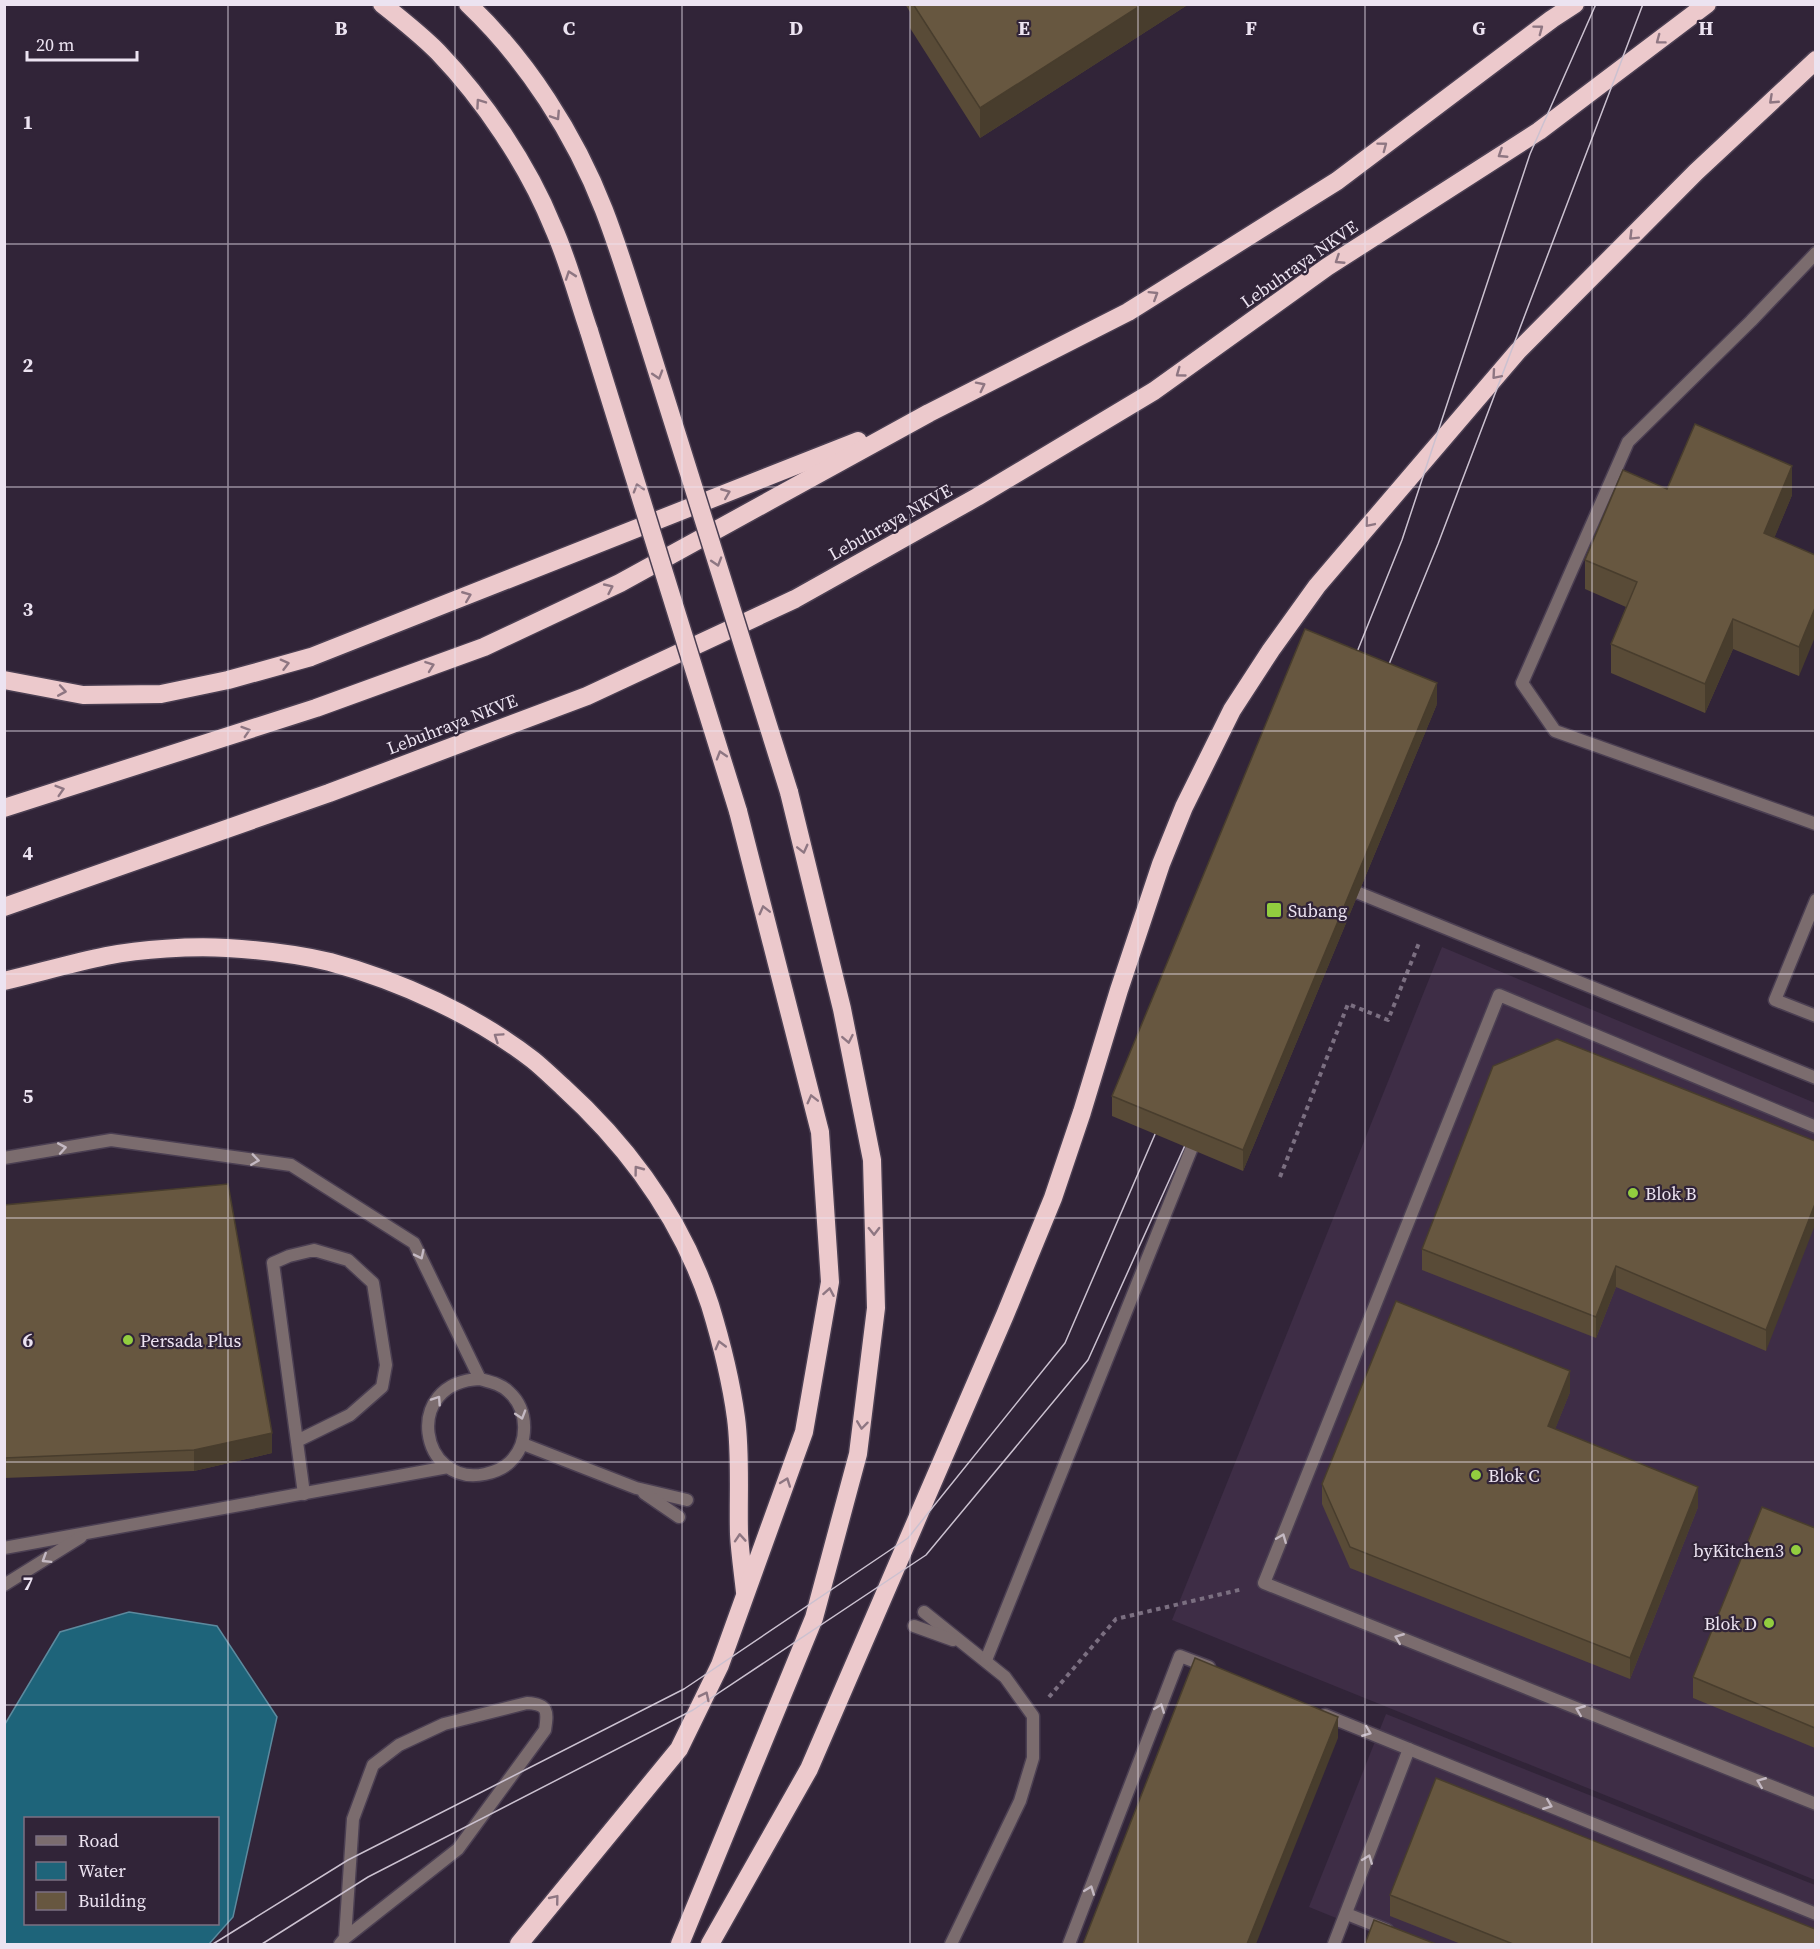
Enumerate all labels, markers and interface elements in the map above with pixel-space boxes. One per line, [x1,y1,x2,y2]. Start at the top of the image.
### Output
text: B [334,14,348,42]
text: C [563,14,575,42]
text: D [789,14,803,42]
text: E [1018,14,1030,42]
text: F [1245,14,1257,42]
text: G [1472,14,1486,42]
text: H [1698,14,1714,42]
scale bar [27,24,136,62]
one-way arrow [1533,26,1544,37]
text: 20 m [36,32,74,57]
one-way arrow [1656,32,1667,43]
one-way arrow [1769,93,1780,104]
one-way arrow [477,99,488,110]
text: 1 [23,108,33,136]
one-way arrow [549,109,560,120]
one-way arrow [1377,143,1388,154]
one-way arrow [1498,147,1509,158]
street label: Lebuhraya NKVE [1235,214,1363,314]
one-way arrow [1629,229,1639,240]
one-way arrow [1334,253,1345,264]
one-way arrow [565,270,578,281]
one-way arrow [1148,291,1158,303]
text: 2 [23,351,34,379]
one-way arrow [1175,366,1186,377]
one-way arrow [1492,368,1503,379]
one-way arrow [651,370,663,380]
one-way arrow [975,382,986,394]
street label: Lebuhraya NKVE [824,478,956,566]
one-way arrow [633,483,645,494]
one-way arrow [720,488,731,500]
one-way arrow [1365,516,1376,527]
one-way arrow [709,556,722,567]
one-way arrow [602,584,613,596]
one-way arrow [461,590,472,603]
text: 3 [23,595,34,623]
one-way arrow [280,659,290,672]
one-way arrow [424,661,435,674]
one-way arrow [57,685,66,697]
street label: Lebuhraya NKVE [383,688,521,760]
one-way arrow [240,726,251,738]
one-way arrow [716,750,728,761]
one-way arrow [54,785,65,797]
text: 4 [23,839,34,867]
one-way arrow [796,844,809,854]
place label: Subang [1288,898,1347,923]
marker: Subang [1265,901,1283,919]
one-way arrow [758,905,771,915]
one-way arrow [493,1033,504,1044]
one-way arrow [841,1033,854,1043]
text: 5 [23,1082,34,1110]
one-way arrow [806,1094,819,1104]
one-way arrow [57,1142,67,1155]
one-way arrow [250,1154,260,1166]
one-way arrow [635,1165,646,1176]
place label: Blok B [1645,1181,1697,1206]
marker: Blok B [1626,1186,1640,1200]
one-way arrow [867,1227,880,1236]
one-way arrow [412,1248,424,1259]
one-way arrow [822,1288,834,1297]
text: 6 [23,1326,34,1354]
place label: Persada Plus [140,1328,241,1353]
marker: Persada Plus [121,1333,135,1347]
one-way arrow [715,1340,727,1351]
one-way arrow [430,1396,441,1407]
one-way arrow [514,1409,526,1420]
one-way arrow [856,1421,868,1430]
place label: Blok C [1488,1463,1540,1488]
marker: Blok C [1469,1468,1483,1482]
one-way arrow [779,1477,792,1488]
one-way arrow [1275,1533,1287,1544]
one-way arrow [733,1534,746,1543]
place label: byKitchen3 [1693,1538,1784,1563]
marker: byKitchen3 [1789,1543,1803,1557]
one-way arrow [42,1552,52,1564]
text: 7 [23,1569,34,1597]
place label: Blok D [1704,1611,1757,1636]
marker: Blok D [1762,1616,1776,1630]
one-way arrow [1394,1633,1405,1645]
one-way arrow [698,1692,709,1703]
one-way arrow [1153,1703,1165,1714]
one-way arrow [1575,1705,1586,1717]
one-way arrow [1361,1725,1372,1737]
one-way arrow [1756,1777,1767,1790]
one-way arrow [1541,1798,1552,1810]
legend [24,1817,219,1925]
text: Road [78,1828,119,1853]
one-way arrow [1360,1854,1373,1865]
text: Water [78,1858,126,1883]
one-way arrow [1083,1885,1096,1896]
text: Building [78,1888,146,1913]
one-way arrow [548,1895,559,1906]

